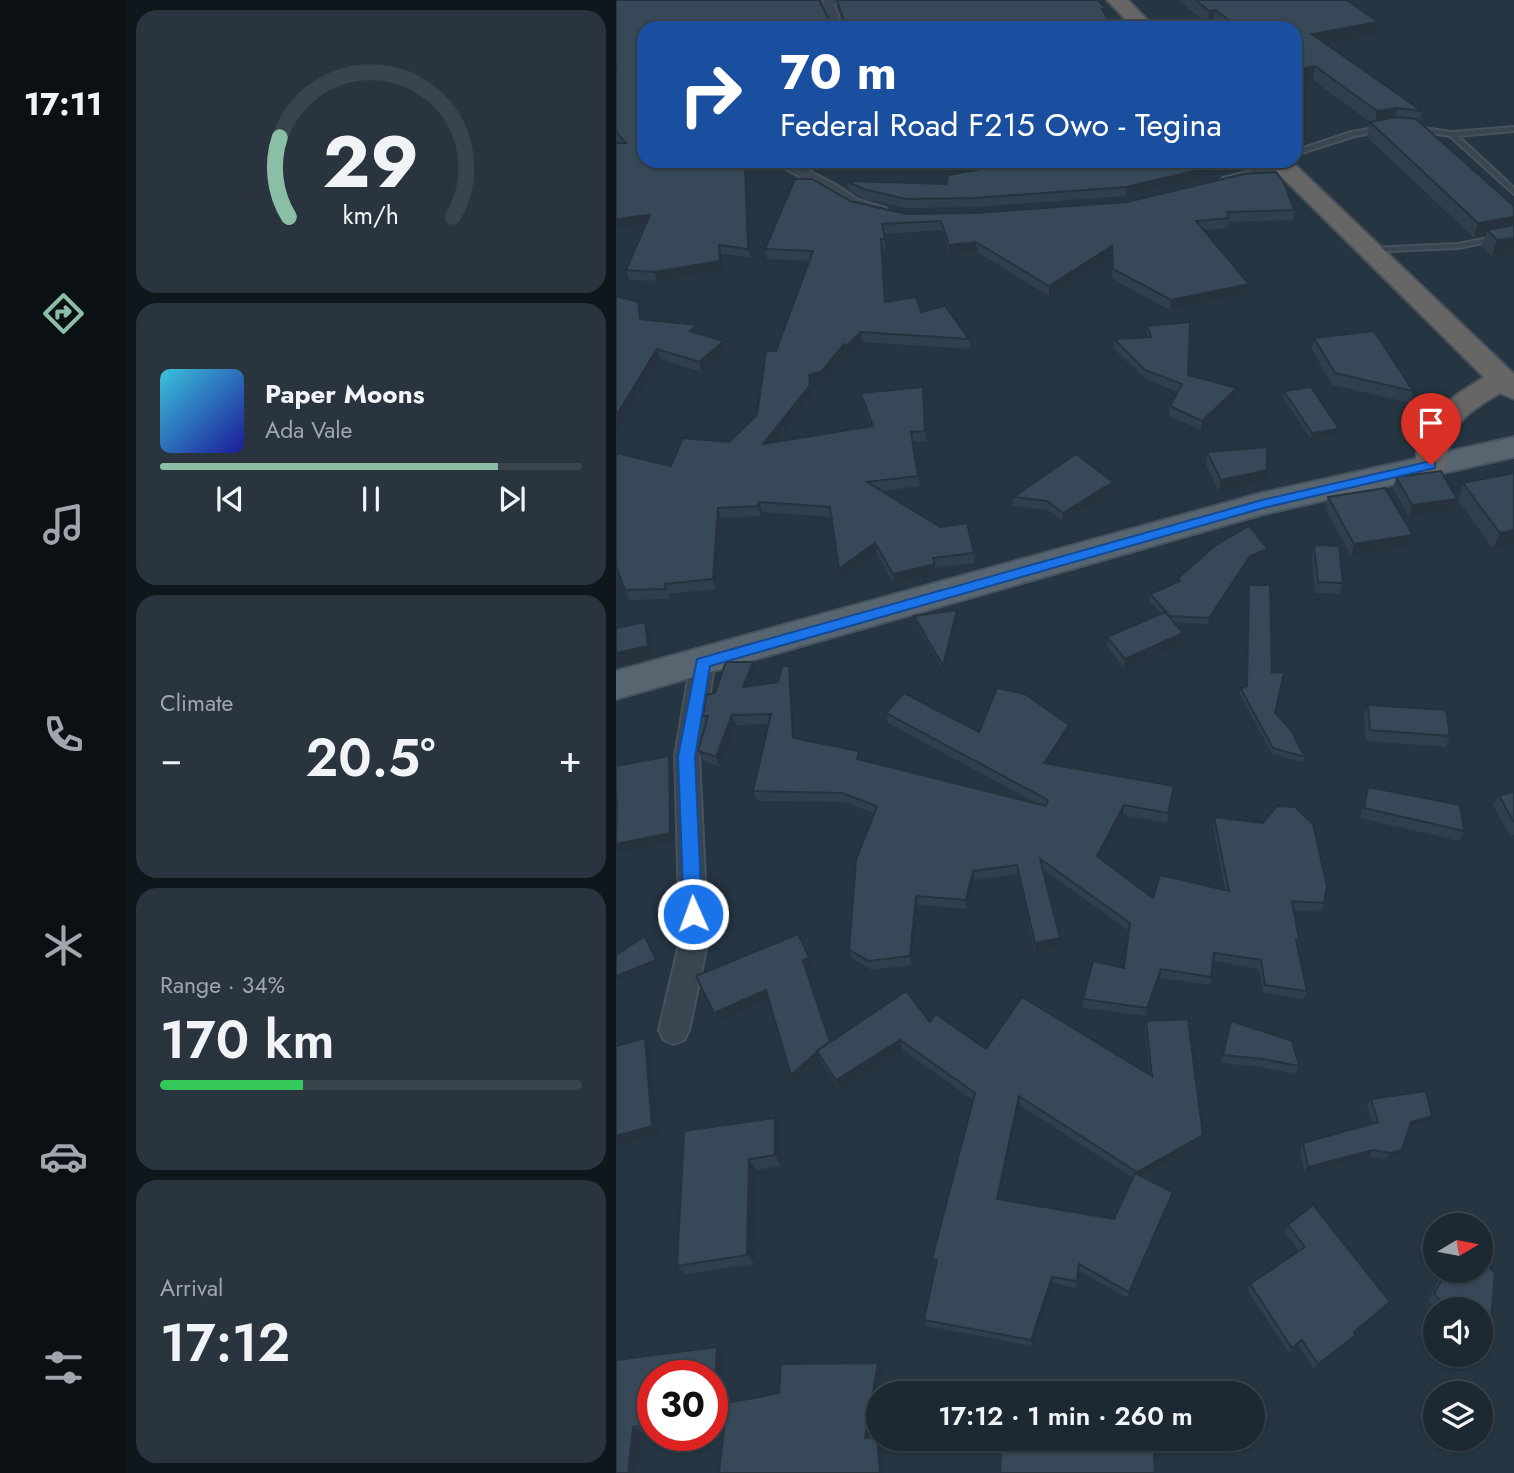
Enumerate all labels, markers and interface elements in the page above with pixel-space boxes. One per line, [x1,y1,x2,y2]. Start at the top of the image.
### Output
text: 70 m [780,37,897,107]
icon: right [665,49,756,140]
text: 17:11 [24,81,102,127]
text: Federal Road F215 Owo - Tegina [780,102,1222,148]
text: 29 [323,110,419,215]
text: km/h [343,197,399,233]
icon: directions [39,289,88,338]
text: Paper Moons [265,375,425,413]
pin [1401,393,1461,465]
icon: arrive [1412,404,1450,442]
text: Ada Vale [265,413,352,447]
icon: previous [211,480,249,518]
icon: pause [352,480,390,518]
icon: next [493,480,531,518]
icon: music [39,500,88,549]
text: Climate [160,686,233,720]
icon: phone [39,710,88,759]
text: 20.5° [306,720,435,796]
text: − [160,731,182,786]
text: + [559,731,582,786]
position arrow [656,877,730,951]
icon: climate [39,921,88,970]
text: Range · 34% [160,968,285,1002]
text: 170 km [160,1002,334,1078]
icon: car [39,1132,88,1181]
north arrow [1423,1213,1493,1283]
map controls [1423,1213,1493,1451]
text: Arrival [160,1271,223,1305]
button: sound [1423,1297,1493,1367]
text: 17:12 [160,1305,290,1381]
icon: filters [39,1343,88,1392]
speed limit sign: 30 [637,1360,728,1451]
button: layers [1423,1381,1493,1451]
text: 17:12 · 1 min · 260 m [938,1397,1193,1435]

